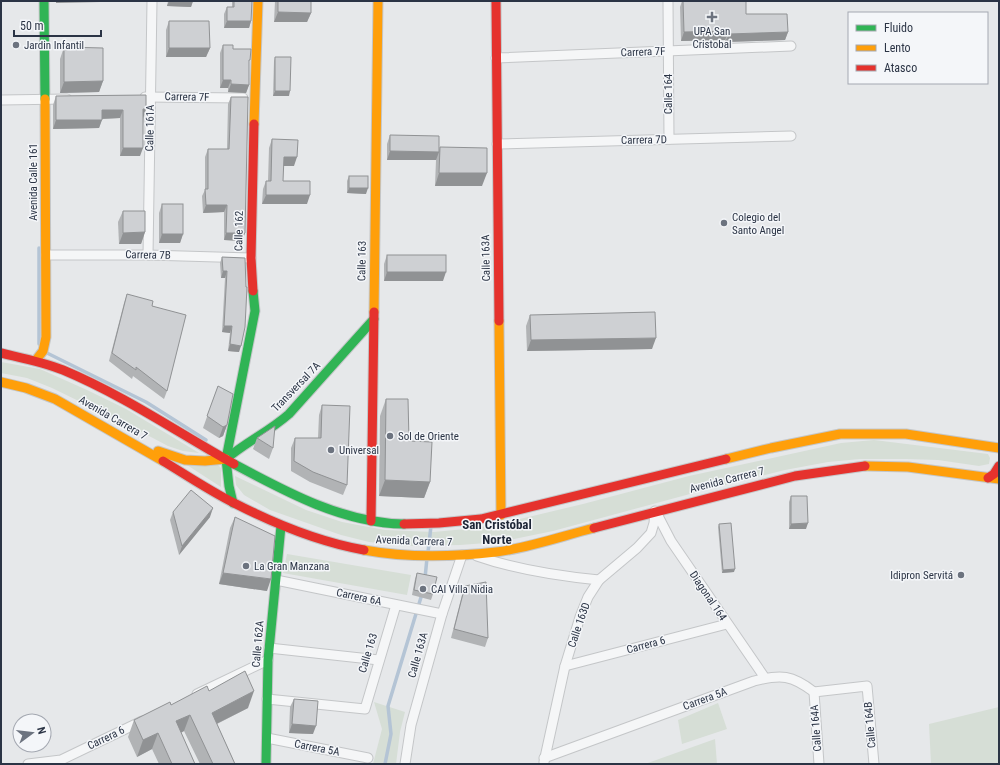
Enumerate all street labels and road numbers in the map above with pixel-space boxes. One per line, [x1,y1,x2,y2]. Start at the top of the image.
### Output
street label: Carrera 7F [620,45,666,59]
street label: Calle 164 [662,73,675,114]
street label: Carrera 7F [164,90,210,104]
street label: Calle 161A [143,104,157,152]
street label: Carrera 7D [621,133,667,147]
street label: Avenida Calle 161 [27,143,40,221]
street label: Calle 162 [232,211,246,251]
street label: Calle 163A [479,234,493,282]
street label: Calle 163 [355,241,369,281]
street label: Carrera 7B [125,248,171,262]
street label: Transversal 7A [269,359,323,415]
street label: Avenida Carrera 7 [77,393,149,443]
street label: Avenida Carrera 7 [688,464,766,496]
street label: Avenida Carrera 7 [375,533,453,549]
street label: Diagonal 164 [687,569,730,624]
street label: Carrera 6A [335,586,383,608]
street label: Calle 163D [565,601,593,649]
street label: Calle 162A [249,619,267,668]
street label: Calle 163A [405,630,431,679]
street label: Calle 163 [356,632,380,674]
street label: Carrera 6 [625,634,667,656]
street label: Carrera 5A [681,685,729,713]
street label: Calle 164B [861,701,879,749]
street label: Calle 164A [808,704,824,752]
street label: Carrera 6 [85,723,127,753]
street label: Carrera 5A [293,737,341,759]

